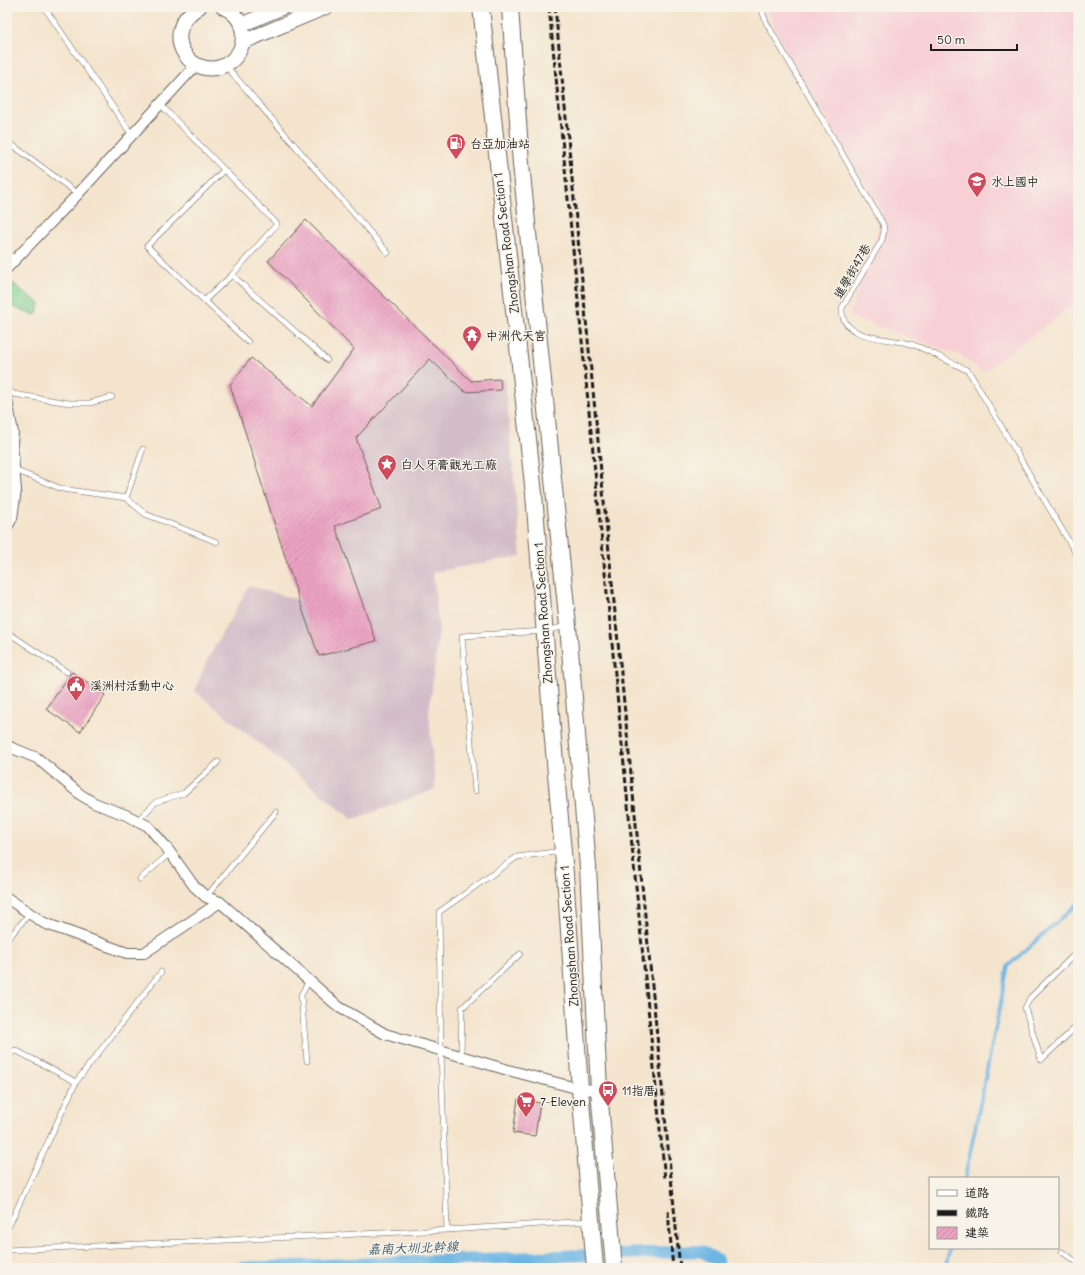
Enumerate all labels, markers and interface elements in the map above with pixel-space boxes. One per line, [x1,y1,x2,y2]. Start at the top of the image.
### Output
scale bar [931,26,1017,52]
text: 50 m [937,32,966,47]
fuel station icon: 台亞加油站 [445,132,467,160]
place label: 台亞加油站 [470,136,530,151]
school or university icon: 水上國中 [966,170,988,198]
street label: Zhongshan Road Section 1 [490,172,522,314]
place label: 水上國中 [991,174,1039,189]
street label: 進學街47巷 [830,241,874,301]
temple icon: 中洲代天宮 [461,324,483,352]
place label: 中洲代天宮 [486,328,546,343]
place icon: 白人牙膏觀光工廠 [376,453,398,481]
place label: 白人牙膏觀光工廠 [401,457,497,472]
street label: Zhongshan Road Section 1 [531,542,555,684]
public building icon: 溪洲村活動中心 [65,674,87,702]
place label: 溪洲村活動中心 [90,678,174,693]
street label: Zhongshan Road Section 1 [557,865,581,1007]
bus stop icon: 11指厝 [597,1079,619,1107]
place label: 11指厝 [622,1083,656,1098]
supermarket icon: 7-Eleven [515,1090,537,1118]
place label: 7-Eleven [540,1094,586,1109]
legend [929,1177,1059,1249]
text: 道路 [965,1185,989,1200]
text: 鐵路 [965,1205,989,1220]
text: 建築 [965,1225,989,1240]
water label: 嘉南大圳北幹線 [367,1238,460,1258]

